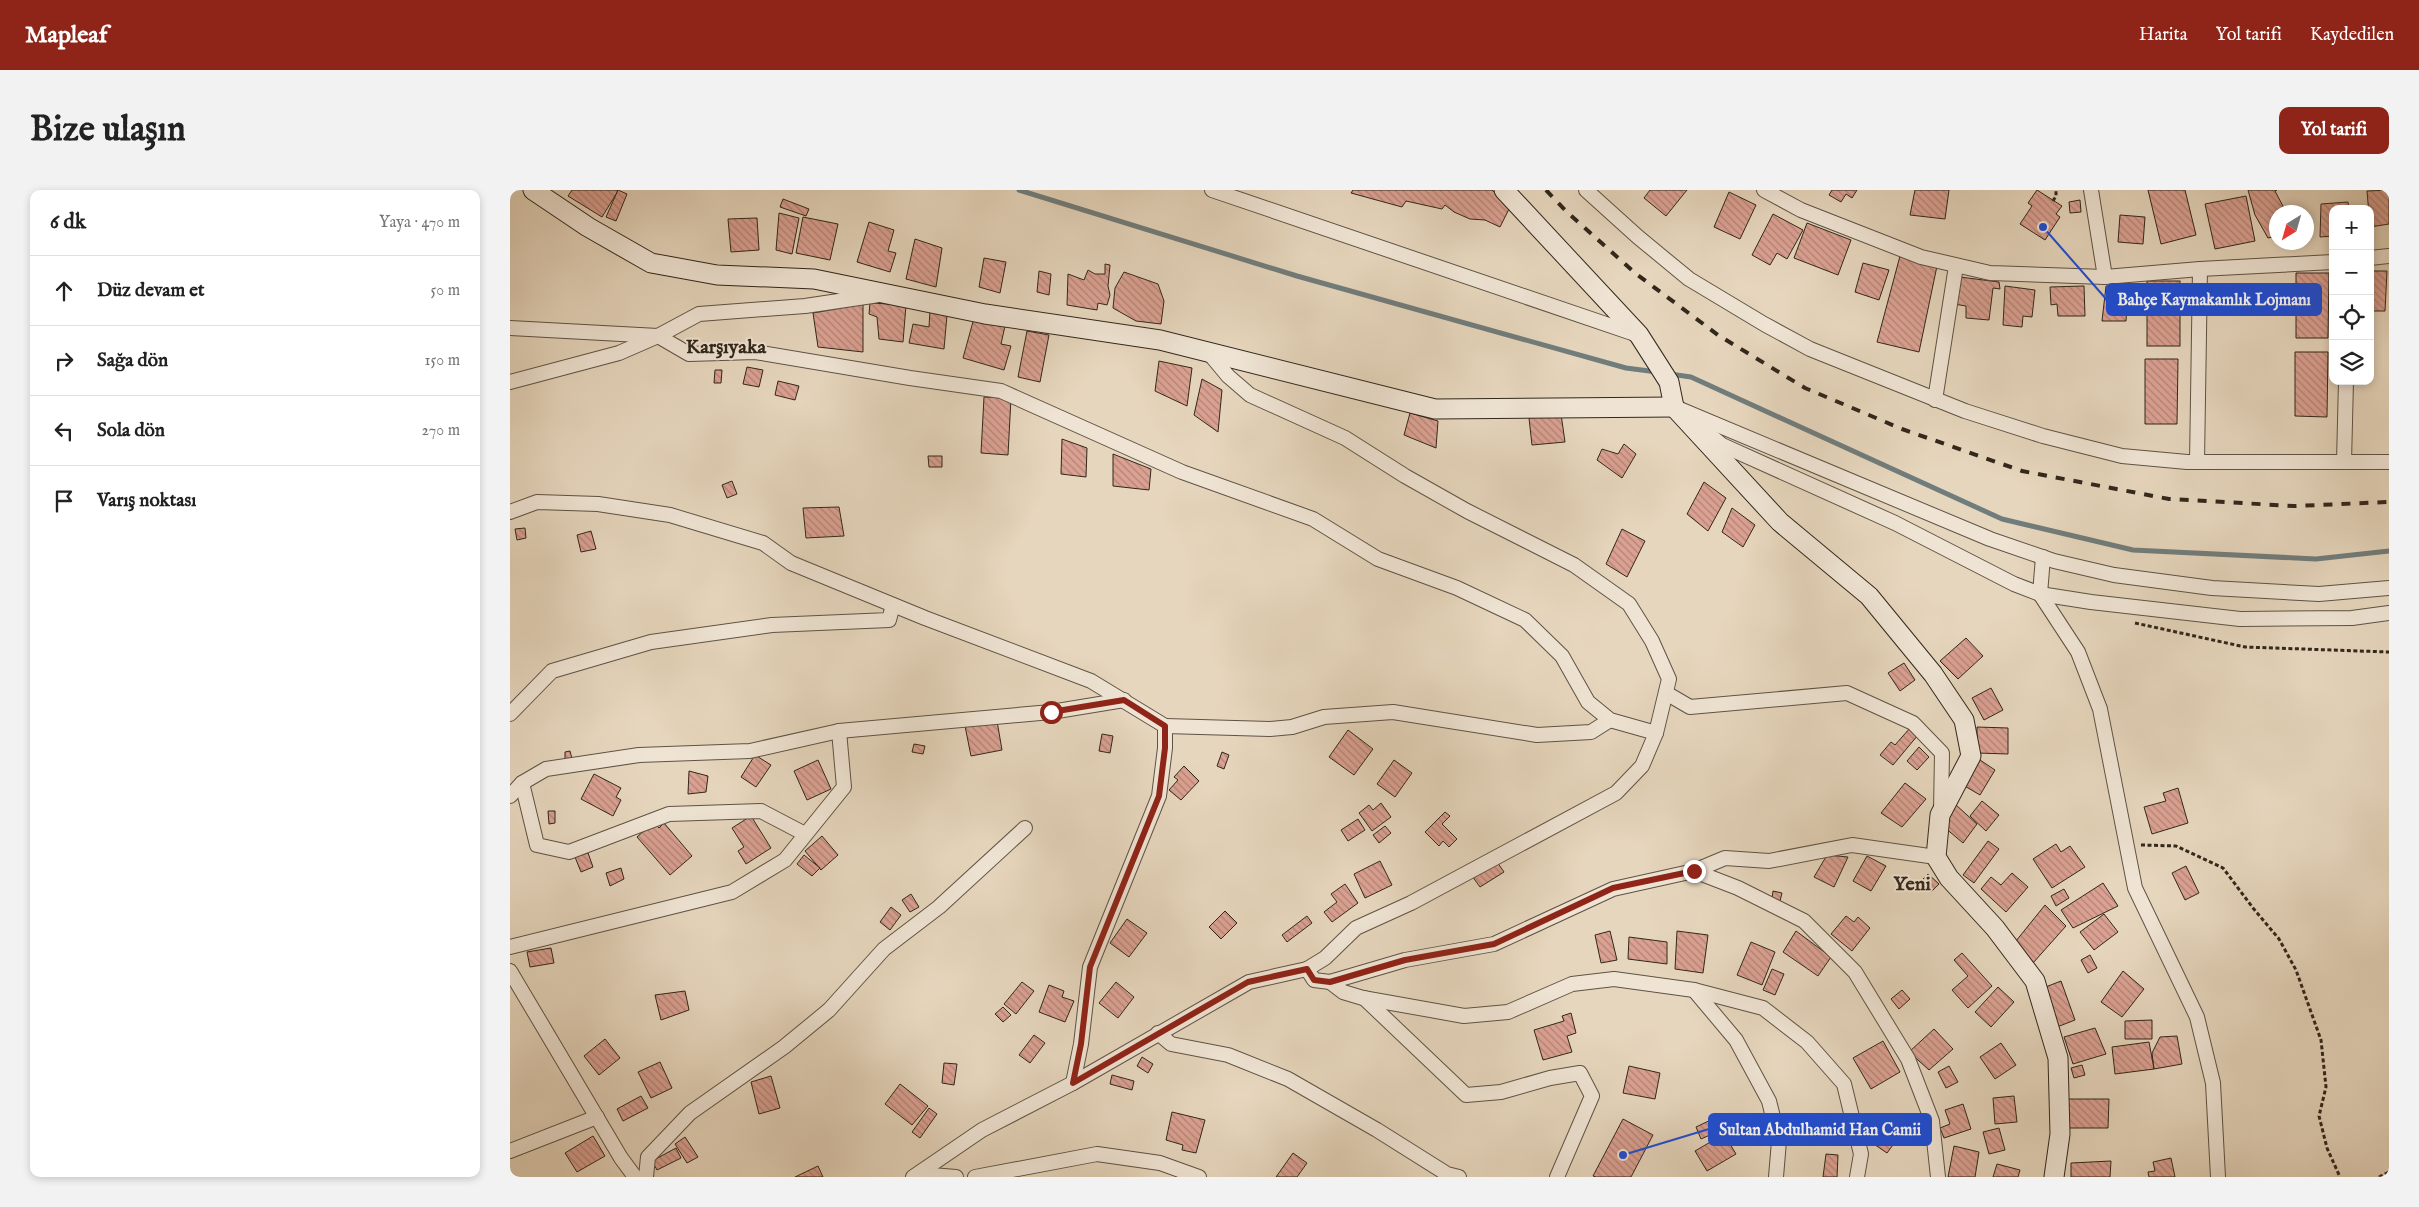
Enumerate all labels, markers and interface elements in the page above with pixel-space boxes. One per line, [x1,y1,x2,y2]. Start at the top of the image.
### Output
text: Mapleaf [25,20,107,51]
text: Harita [2139,24,2188,47]
text: Yol tarifi [2216,24,2282,47]
text: Kaydedilen [2310,24,2394,47]
button: Yol tarifi [2279,107,2389,154]
text: Bize ulaşın [30,108,186,153]
north arrow [2269,205,2314,250]
map controls [2329,205,2374,385]
button: + [2329,205,2374,250]
text: 6 dk [50,209,86,236]
text: Yaya · 470 m [379,213,460,233]
button: − [2329,250,2374,295]
icon: ahead [50,277,78,305]
text: Düz devam et [97,279,205,303]
text: 50 m [431,281,460,301]
callout: Bahçe Kaymakamlık Lojmanı [2107,284,2321,315]
text: Bahçe Kaymakamlık Lojmanı [2117,291,2312,311]
button: locate [2329,295,2374,340]
district label: Karşıyaka [686,335,767,360]
button: layers [2329,340,2374,385]
icon: right [50,347,78,375]
text: Sağa dön [97,349,168,373]
text: 150 m [425,351,460,371]
icon: left [50,417,78,445]
text: Sola dön [97,419,165,443]
text: 270 m [421,421,460,441]
icon: arrive [50,487,78,515]
text: Varış noktası [97,489,196,513]
route start [1040,701,1063,724]
route end [1683,860,1706,883]
district label: Yeni [1893,872,1931,897]
callout: Sultan Abdulhamid Han Camii [1709,1114,1931,1145]
text: Sultan Abdulhamid Han Camii [1719,1121,1922,1141]

